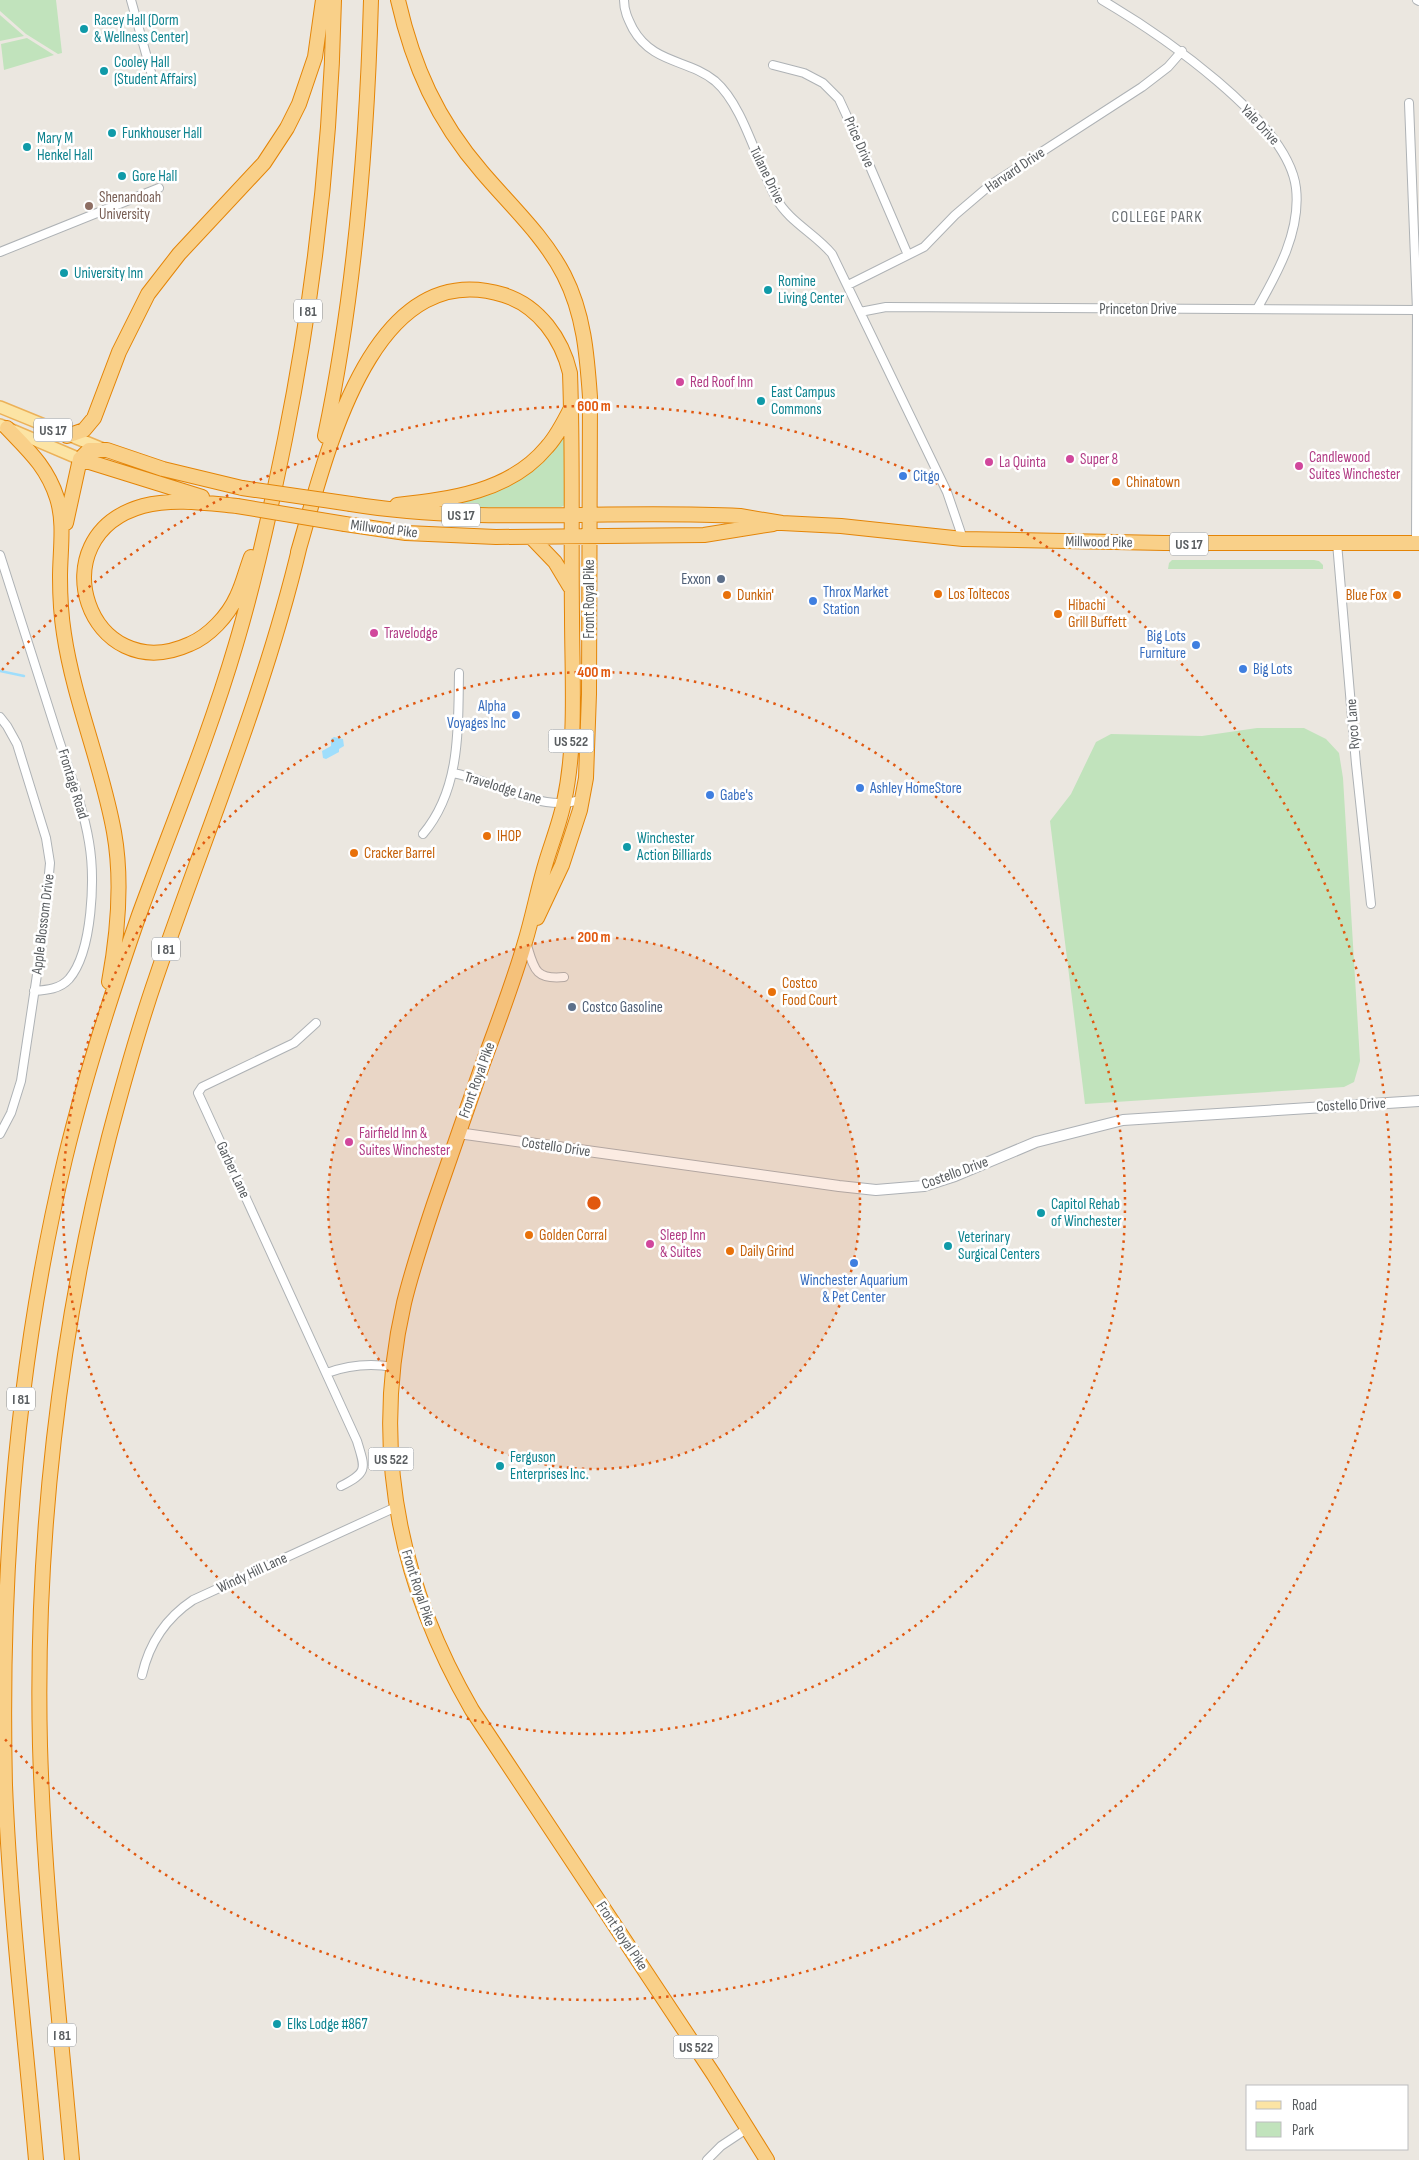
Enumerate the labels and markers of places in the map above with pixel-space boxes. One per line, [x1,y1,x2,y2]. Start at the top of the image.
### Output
place label: Racey Hall (Dorm & Wellness Center) [94,11,188,47]
marker: Racey Hall (Dorm & Wellness Center) [78,23,90,35]
place label: Cooley Hall (Student Affairs) [114,53,196,89]
marker: Cooley Hall (Student Affairs) [98,65,110,77]
place label: Funkhouser Hall [122,124,202,143]
marker: Funkhouser Hall [106,127,118,139]
place label: Mary M Henkel Hall [37,129,93,165]
marker: Mary M Henkel Hall [21,141,33,153]
place label: Gore Hall [132,167,177,186]
marker: Gore Hall [116,170,128,182]
place label: Shenandoah University [99,188,161,224]
marker: Shenandoah University [83,200,95,212]
place label: University Inn [74,264,143,283]
marker: University Inn [58,267,70,279]
place label: Romine Living Center [778,272,845,308]
marker: Romine Living Center [762,284,774,296]
place label: Red Roof Inn [690,373,753,392]
marker: Red Roof Inn [674,376,686,388]
place label: East Campus Commons [771,383,835,419]
marker: East Campus Commons [755,395,767,407]
place label: Candlewood Suites Winchester [1309,448,1401,484]
place label: Super 8 [1080,450,1118,469]
place label: La Quinta [999,453,1046,472]
marker: Super 8 [1064,453,1076,465]
marker: La Quinta [983,456,995,468]
marker: Candlewood Suites Winchester [1293,460,1305,472]
place label: Citgo [913,467,940,486]
marker: Citgo [897,470,909,482]
place label: Chinatown [1126,473,1180,492]
marker: Chinatown [1110,476,1122,488]
place label: Exxon [681,570,711,589]
marker: Exxon [715,573,727,585]
place label: Throx Market Station [823,583,889,619]
place label: Los Toltecos [948,585,1010,604]
place label: Dunkin' [737,586,774,605]
place label: Blue Fox [1346,586,1387,605]
marker: Los Toltecos [932,588,944,600]
marker: Dunkin' [721,589,733,601]
marker: Blue Fox [1391,589,1403,601]
marker: Throx Market Station [807,595,819,607]
place label: Hibachi Grill Buffett [1068,596,1127,632]
marker: Hibachi Grill Buffett [1052,608,1064,620]
place label: Travelodge [384,624,438,643]
marker: Travelodge [368,627,380,639]
place label: Big Lots Furniture [1140,627,1186,663]
marker: Big Lots Furniture [1190,639,1202,651]
place label: Big Lots [1253,660,1292,679]
marker: Big Lots [1237,663,1249,675]
place label: Alpha Voyages Inc [447,697,506,733]
marker: Alpha Voyages Inc [510,709,522,721]
place label: Ashley HomeStore [869,779,962,798]
marker: Ashley HomeStore [854,782,866,794]
place label: Gabe's [720,786,753,805]
marker: Gabe's [704,789,716,801]
place label: IHOP [497,827,521,846]
place label: Winchester Action Billiards [636,829,712,865]
marker: IHOP [481,830,493,842]
marker: Winchester Action Billiards [621,841,633,853]
place label: Cracker Barrel [364,844,435,863]
marker: Cracker Barrel [348,847,360,859]
place label: Costco Food Court [782,974,838,1010]
marker: Costco Food Court [766,986,778,998]
place label: Costco Gasoline [582,998,663,1017]
marker: Costco Gasoline [566,1001,578,1013]
place label: Fairfield Inn & Suites Winchester [359,1124,451,1160]
marker: Fairfield Inn & Suites Winchester [343,1136,355,1148]
centre of rings [585,1194,603,1212]
place label: Capitol Rehab of Winchester [1051,1195,1122,1231]
marker: Capitol Rehab of Winchester [1035,1207,1047,1219]
place label: Golden Corral [539,1226,607,1245]
place label: Sleep Inn & Suites [660,1226,706,1262]
place label: Veterinary Surgical Centers [958,1228,1040,1264]
marker: Golden Corral [523,1229,535,1241]
marker: Sleep Inn & Suites [644,1238,656,1250]
marker: Veterinary Surgical Centers [942,1240,954,1252]
place label: Daily Grind [740,1242,794,1261]
marker: Daily Grind [724,1245,736,1257]
marker: Winchester Aquarium & Pet Center [848,1257,860,1269]
place label: Winchester Aquarium & Pet Center [800,1271,908,1307]
place label: Ferguson Enterprises Inc. [510,1448,589,1484]
marker: Ferguson Enterprises Inc. [494,1460,506,1472]
place label: Elks Lodge #867 [287,2015,367,2034]
marker: Elks Lodge #867 [271,2018,283,2030]

